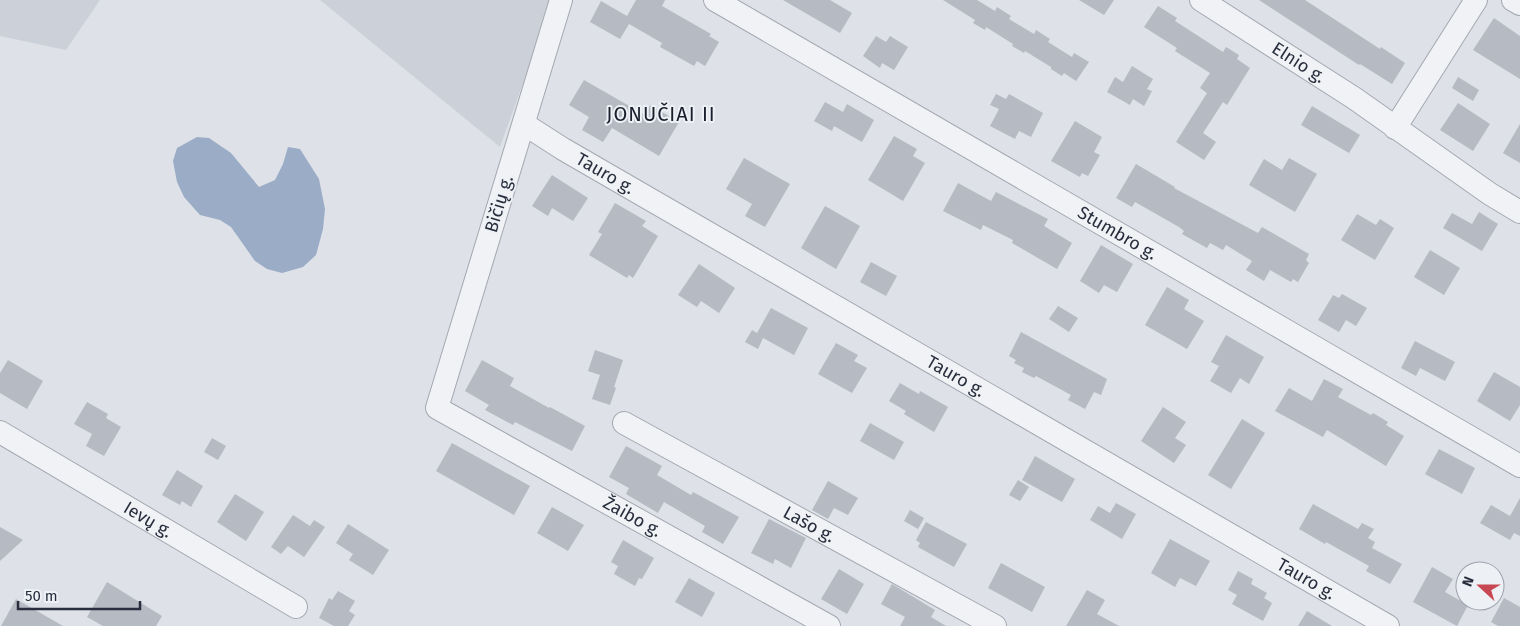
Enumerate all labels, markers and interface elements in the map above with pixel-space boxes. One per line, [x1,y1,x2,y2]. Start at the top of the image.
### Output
street label: Elnio g. [1268,37,1330,88]
district label: JONUČIAI II [606,102,716,126]
street label: Tauro g. [572,148,638,199]
street label: Bičių g. [480,173,518,235]
street label: Stumbro g. [1074,201,1161,265]
street label: Tauro g. [922,351,989,402]
street label: Žaibo g. [599,492,666,542]
street label: Ievų g. [120,497,176,542]
street label: Lašo g. [779,501,839,547]
street label: Tauro g. [1273,553,1340,604]
north arrow [1455,561,1505,611]
text: N [1459,574,1478,589]
scale bar [18,578,140,610]
text: 50 m [25,587,58,605]

